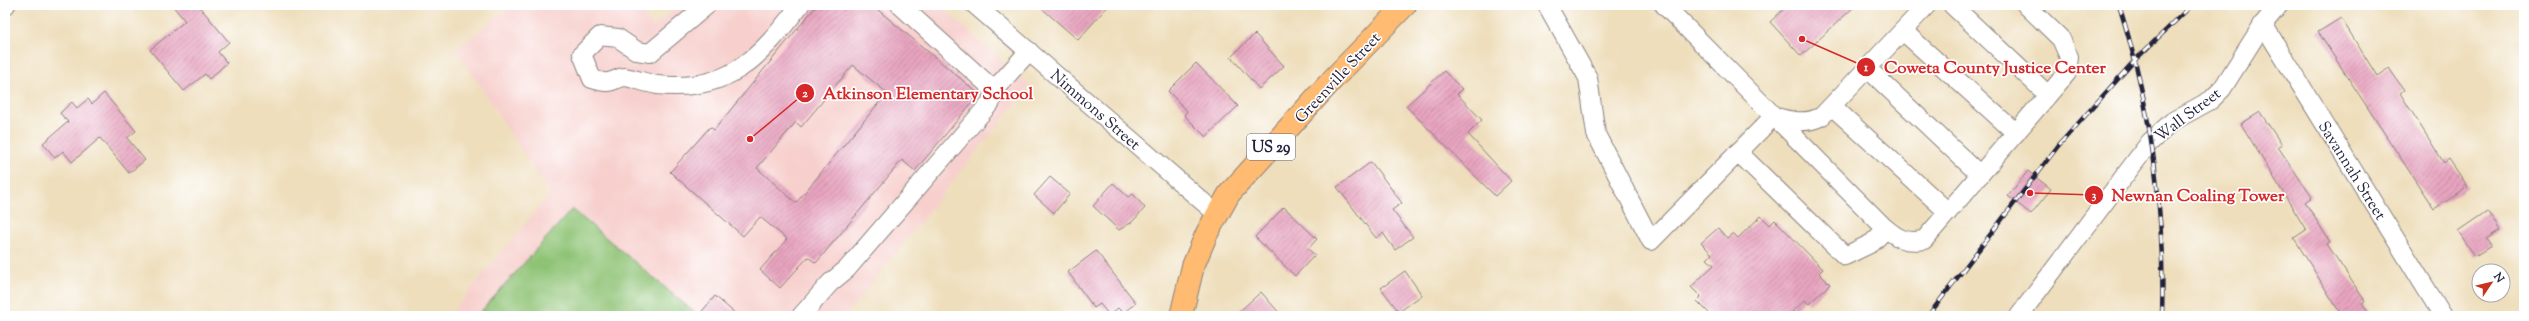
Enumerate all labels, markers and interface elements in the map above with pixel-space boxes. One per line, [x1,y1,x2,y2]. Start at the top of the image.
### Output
street label: Greenville Street [1291,28,1387,129]
callout: Coweta County Justice Center [1856,53,2114,82]
text: Coweta County Justice Center [1884,57,2107,81]
text: 1 [1863,59,1869,77]
street label: Nimmons Street [1044,65,1145,157]
callout: Atkinson Elementary School [795,79,1041,108]
text: Atkinson Elementary School [823,83,1033,107]
street label: Wall Street [2150,83,2227,149]
text: 2 [802,85,808,103]
street label: Savannah Street [2311,117,2391,226]
road number: US 29 [1247,134,1295,160]
callout: Newnan Coaling Tower [2084,181,2293,210]
text: Newnan Coaling Tower [2112,185,2285,209]
text: 3 [2092,187,2097,205]
north arrow [2471,263,2511,303]
text: N [2489,269,2508,286]

